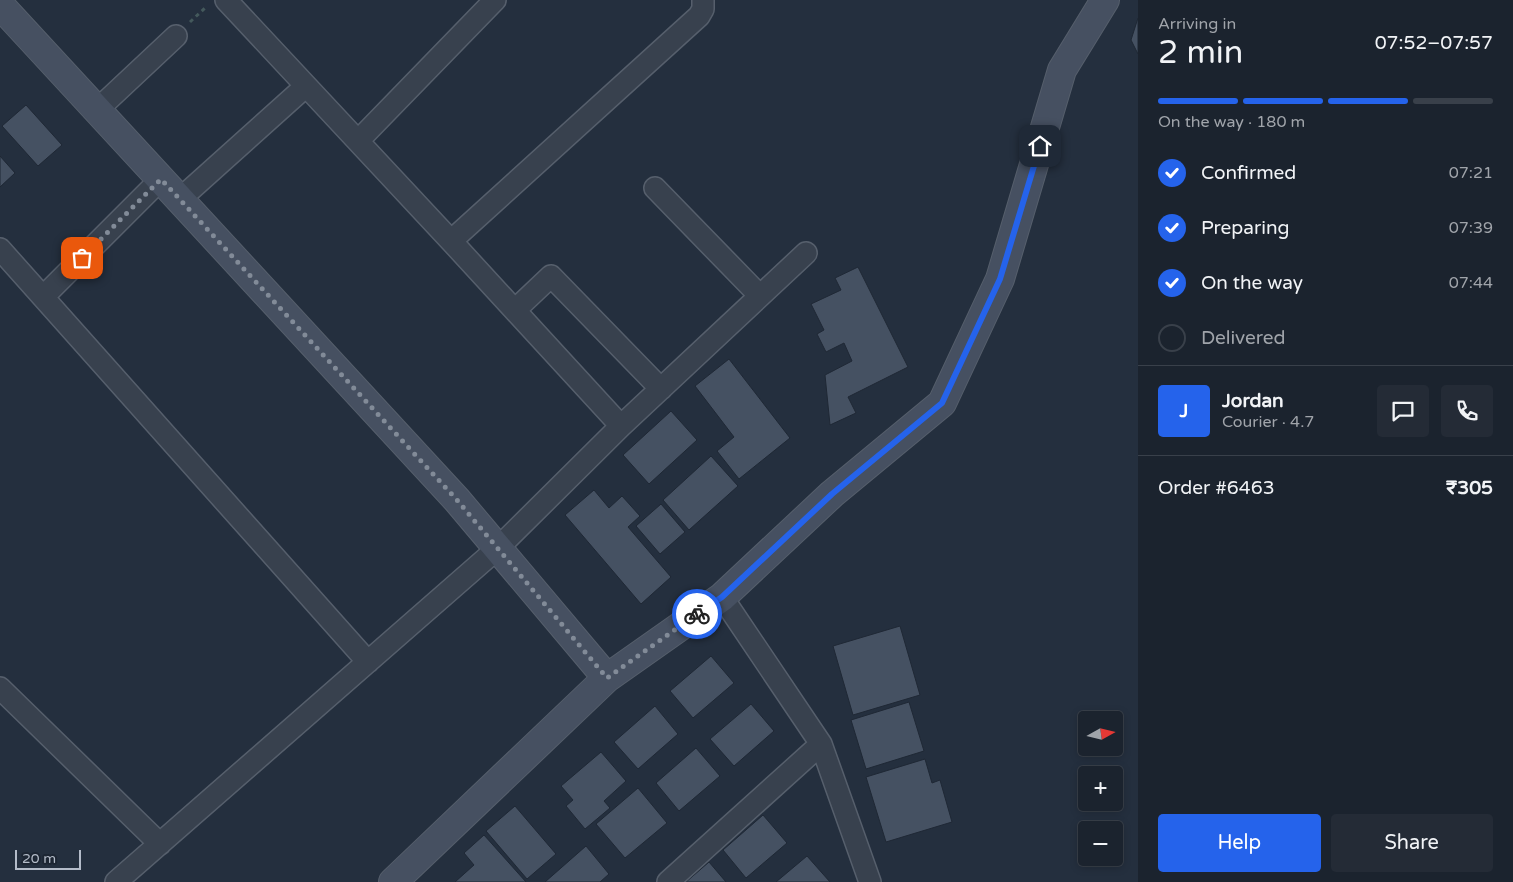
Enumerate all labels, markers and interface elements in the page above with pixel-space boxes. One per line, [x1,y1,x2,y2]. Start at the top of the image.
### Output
text: Arriving in [1158,14,1236,34]
text: 07:52–07:57 [1375,32,1493,54]
text: 2 min [1158,34,1243,72]
text: On the way · 180 m [1158,112,1305,132]
pin [1019,125,1061,167]
icon: home [1026,132,1054,160]
icon: check [1158,159,1186,187]
text: Confirmed [1201,162,1296,184]
text: 07:21 [1449,163,1493,183]
icon: check [1158,214,1186,242]
text: Preparing [1201,217,1290,239]
text: 07:39 [1449,218,1493,238]
pin [61,237,103,279]
icon: bag [68,244,96,272]
icon: check [1158,269,1186,297]
text: On the way [1201,272,1303,294]
text: 07:44 [1449,273,1493,293]
text: Delivered [1201,327,1286,349]
button: chat [1377,385,1429,437]
button: phone [1441,385,1493,437]
text: Jordan [1222,390,1284,412]
text: J [1180,400,1188,422]
text: Courier · 4.7 [1222,412,1314,432]
text: Order #6463 [1158,477,1275,499]
text: ₹305 [1446,477,1493,499]
courier [672,589,722,639]
icon: bike [683,600,711,628]
north arrow [1078,711,1122,756]
map controls [1078,711,1123,866]
button: + [1078,766,1123,811]
button: Help [1158,814,1321,872]
button: Share [1331,814,1493,872]
button: − [1078,821,1123,866]
scale bar [15,847,81,870]
text: 20 m [22,850,56,867]

